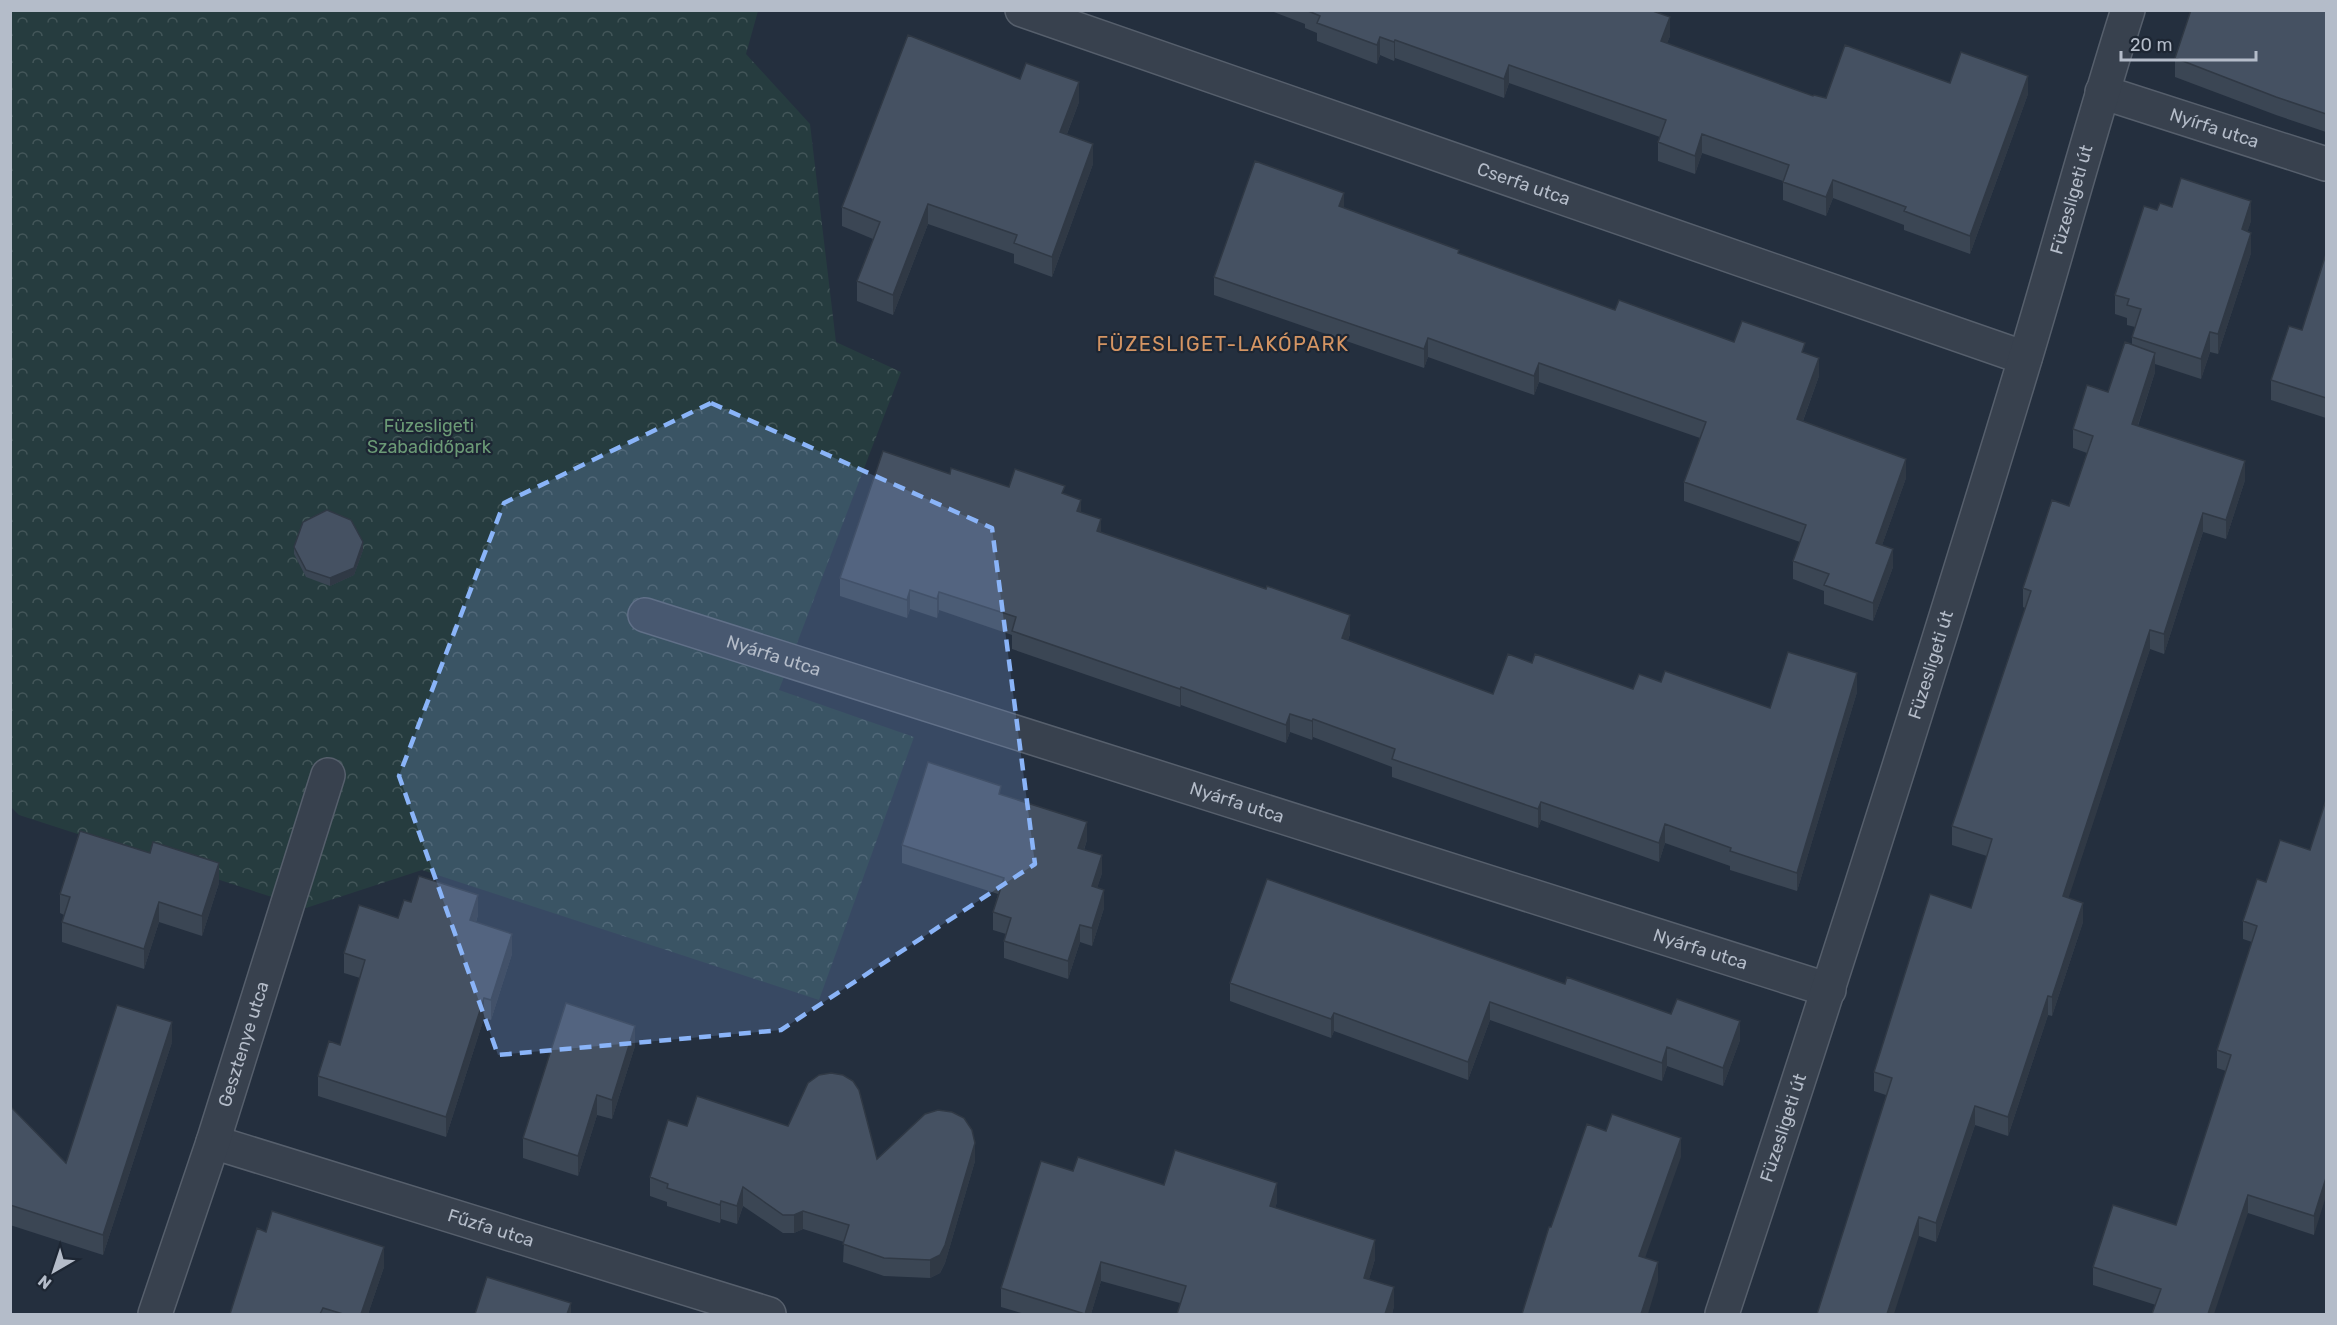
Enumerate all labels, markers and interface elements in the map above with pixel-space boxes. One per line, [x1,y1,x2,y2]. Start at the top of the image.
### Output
scale bar [2121,24,2256,62]
text: 20 m [2130,34,2172,56]
street label: Nyírfa utca [2167,103,2262,153]
street label: Füzesligeti út [2045,142,2098,257]
street label: Cserfa utca [1474,158,1573,210]
district label: FÜZESLIGET-LAKÓPARK [1096,332,1350,356]
park label: Füzesligeti Szabadidőpark [367,415,492,458]
street label: Füzesligeti út [1904,608,1958,722]
street label: Nyárfa utca [724,631,824,681]
street label: Nyárfa utca [1187,777,1287,828]
street label: Nyárfa utca [1650,924,1750,975]
street label: Gesztenye utca [214,979,274,1110]
street label: Füzesligeti út [1755,1071,1811,1185]
street label: Fűzfa utca [445,1204,537,1252]
north arrow [24,1241,84,1301]
text: N [34,1271,55,1293]

